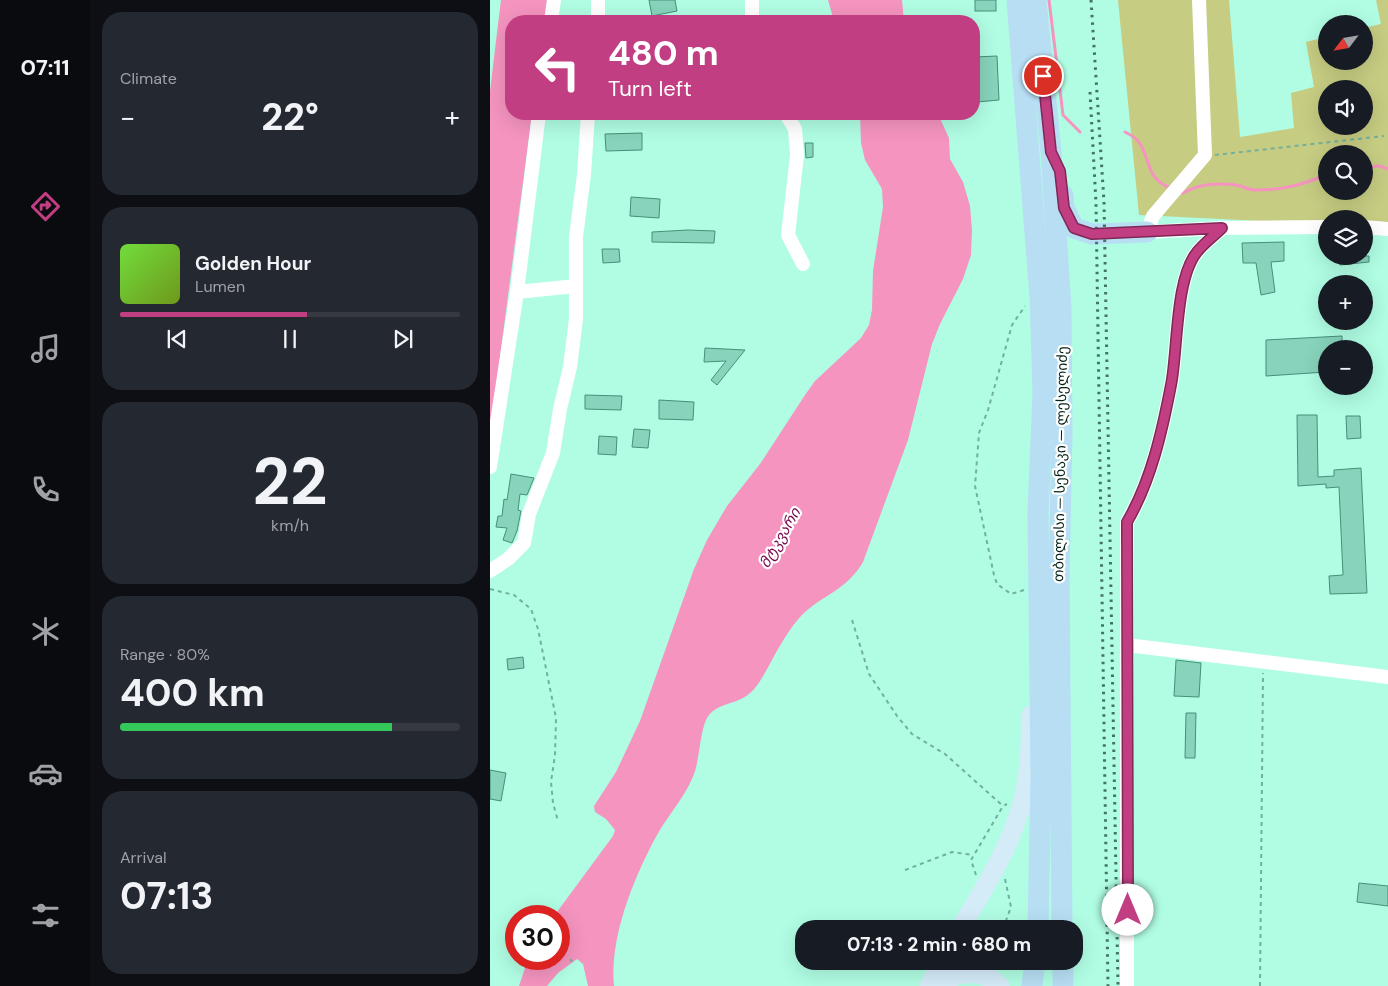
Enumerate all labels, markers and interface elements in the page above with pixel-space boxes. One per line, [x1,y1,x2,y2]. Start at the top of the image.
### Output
north arrow [1318,15,1372,70]
map controls [1318,15,1373,395]
text: 480 m [608,30,719,76]
icon: left [525,35,590,100]
text: 07:11 [21,53,69,82]
pin [1022,55,1064,97]
icon: arrive [1029,62,1057,90]
text: Climate [120,68,177,89]
text: Turn left [608,74,692,103]
button: sound [1318,80,1373,135]
text: 22° [261,92,319,142]
text: − [120,99,135,136]
text: + [445,99,460,136]
button: search [1318,145,1373,200]
icon: directions [28,189,63,224]
button: layers [1318,210,1373,265]
text: Golden Hour [195,251,311,276]
button: + [1318,275,1373,330]
text: Lumen [195,276,245,297]
icon: previous [163,325,191,353]
icon: pause [276,325,304,353]
icon: next [389,325,417,353]
icon: music [28,331,63,366]
button: − [1318,340,1373,395]
street label: თბილისი — სენაკი — ლესელიძე [1049,346,1071,582]
text: 22 [252,440,328,524]
icon: phone [28,472,63,507]
water label: მტკვარი [755,503,806,572]
text: km/h [271,515,309,536]
icon: climate [28,614,63,649]
text: Range · 80% [120,644,210,665]
text: 400 km [120,668,265,718]
icon: car [28,756,63,791]
text: Arrival [120,847,167,868]
text: 07:13 [120,871,213,921]
position arrow [1101,883,1153,935]
icon: filters [28,898,63,933]
speed limit sign: 30 [505,905,570,970]
text: 07:13 · 2 min · 680 m [847,932,1031,957]

